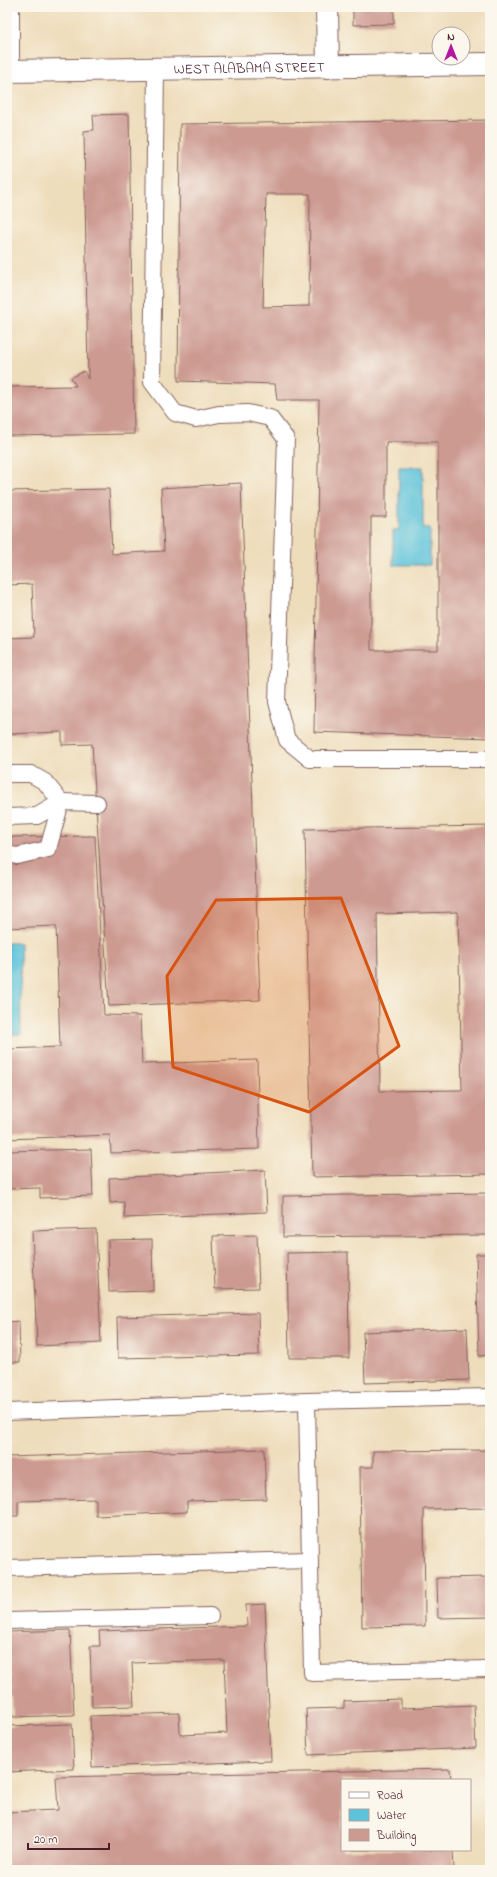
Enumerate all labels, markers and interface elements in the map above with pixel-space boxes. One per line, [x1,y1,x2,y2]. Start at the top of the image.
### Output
north arrow [431,26,471,66]
text: N [447,29,455,45]
street label: WEST ALABAMA STREET [173,57,325,81]
legend [341,1779,471,1851]
text: Road [377,1787,403,1805]
text: Water [377,1807,406,1825]
scale bar [28,1825,109,1851]
text: Building [376,1827,416,1846]
text: 20 m [34,1831,57,1849]

